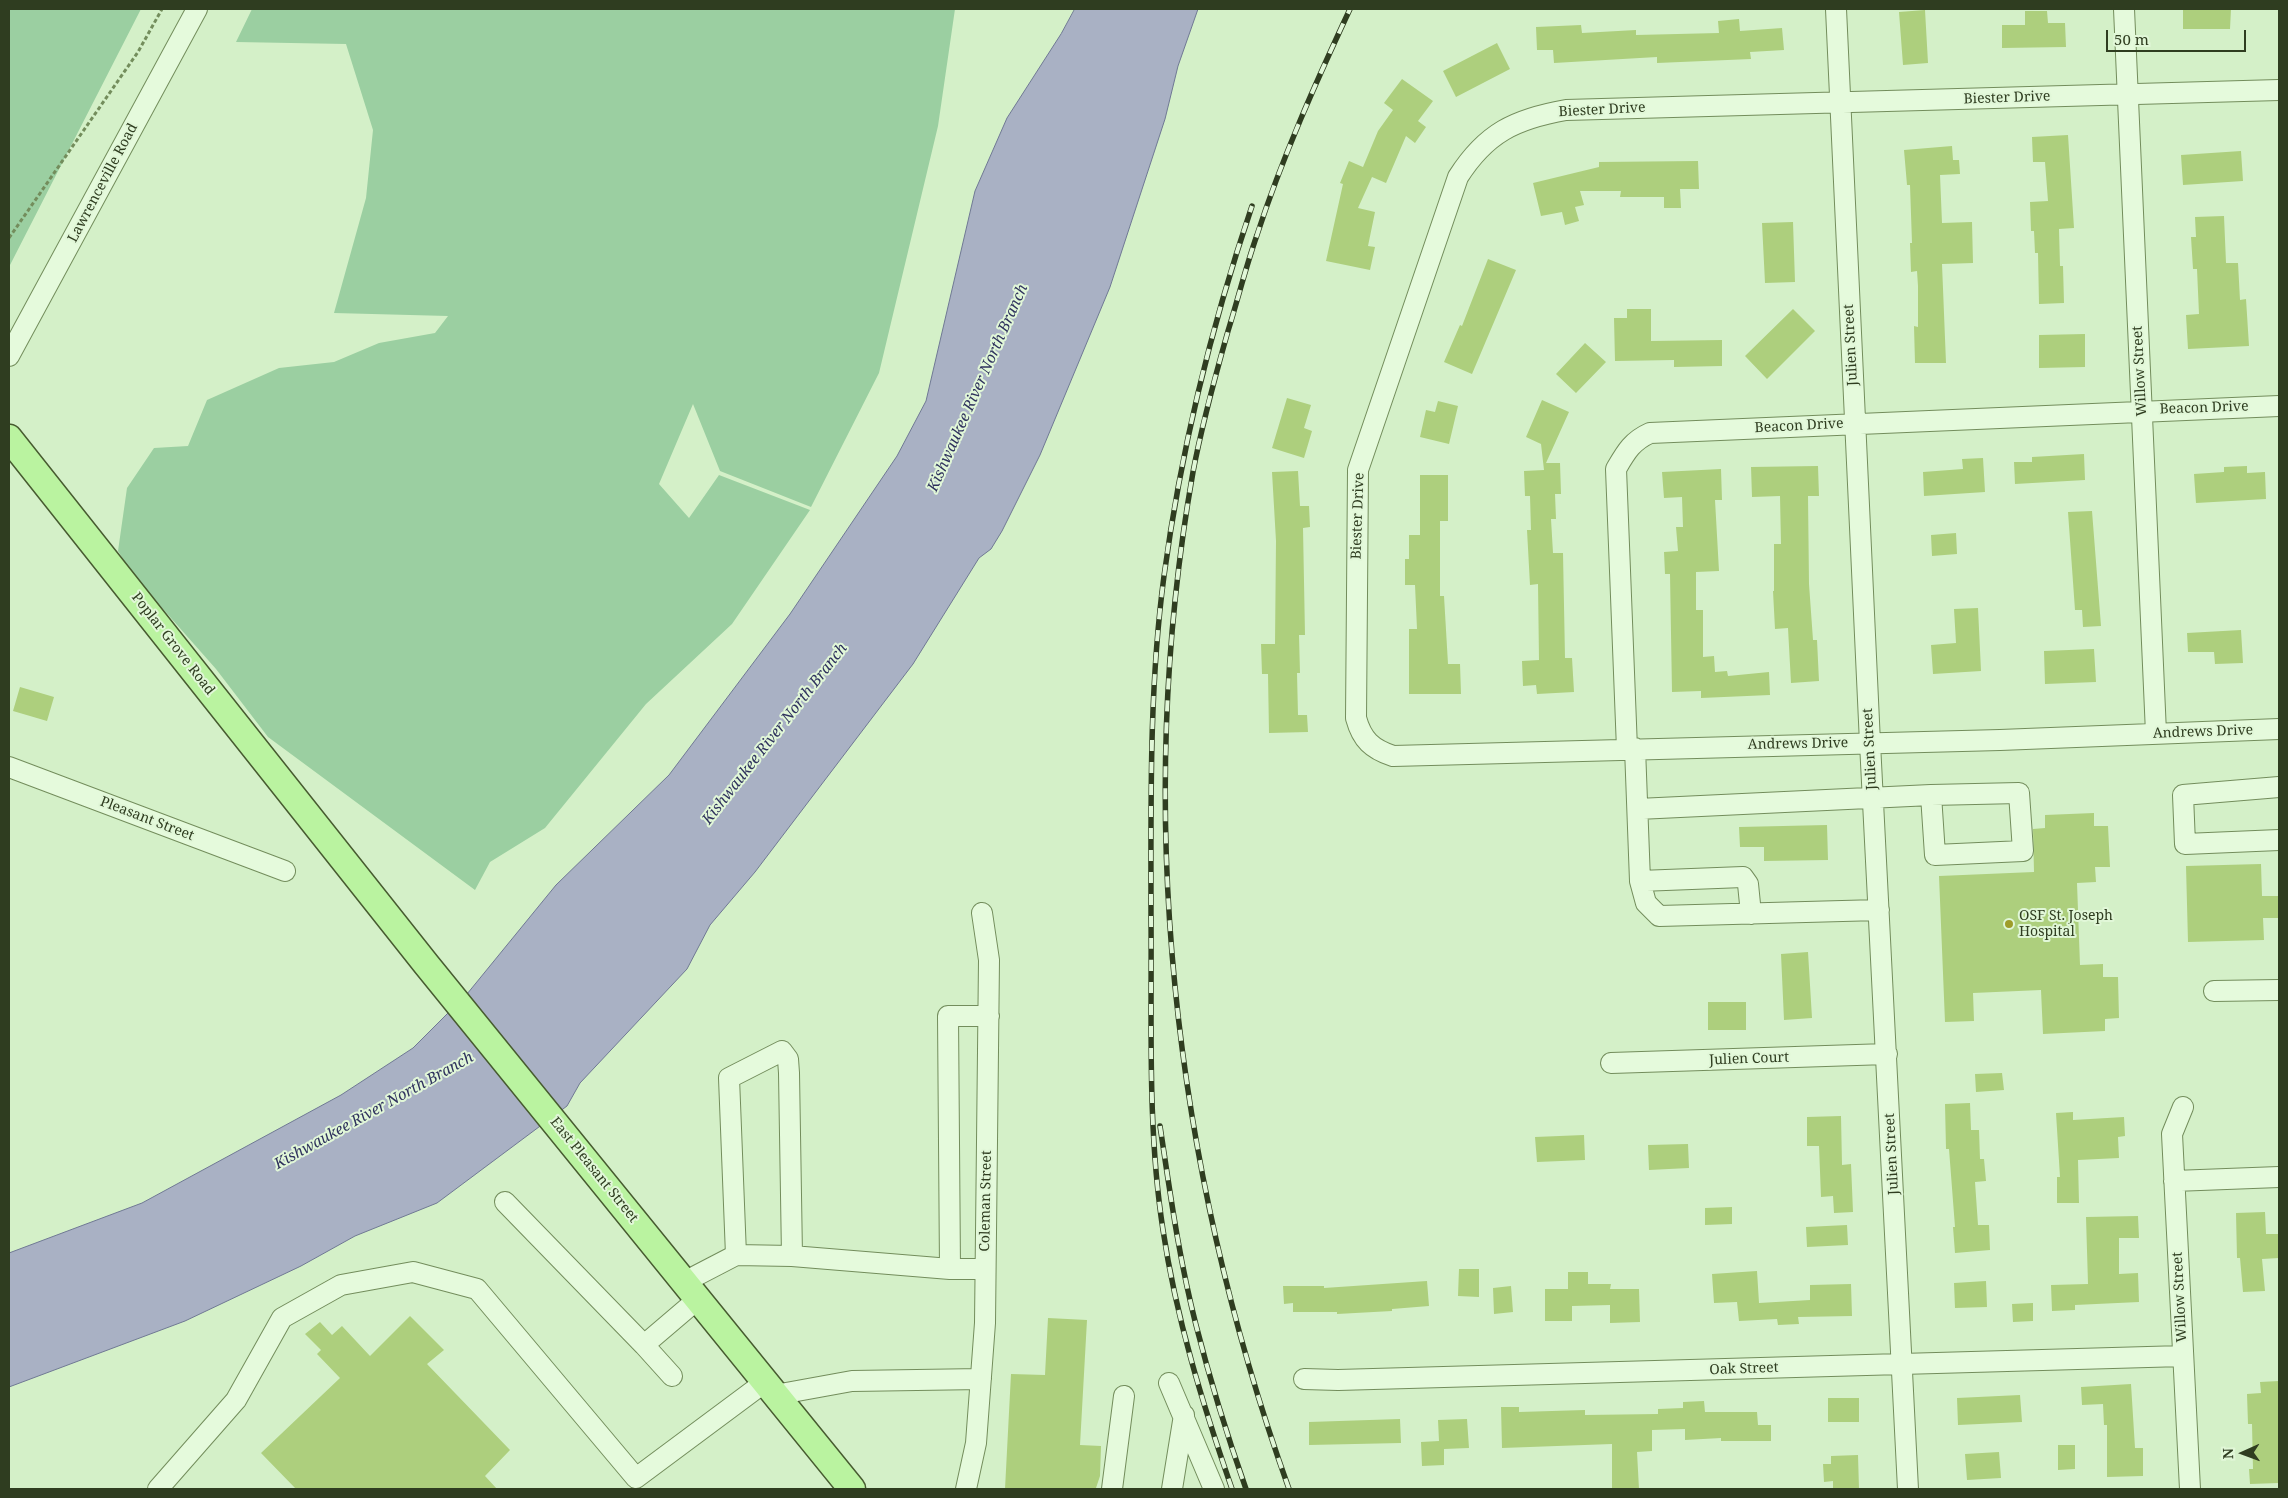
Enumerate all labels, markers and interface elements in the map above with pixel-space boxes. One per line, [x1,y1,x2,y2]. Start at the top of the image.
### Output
scale bar [2108,20,2248,52]
text: 50 m [2114,29,2149,49]
street label: Biester Drive [1963,88,2051,108]
street label: Biester Drive [1558,99,1646,121]
street label: Lawrenceville Road [65,121,141,245]
water label: Kishwaukee River North Branch [924,282,1032,494]
street label: Julien Street [1840,304,1862,386]
street label: Willow Street [2129,325,2151,417]
street label: Beacon Drive [2159,398,2249,418]
street label: Beacon Drive [1754,415,1844,437]
street label: Biester Drive [1348,472,1368,560]
street label: Poplar Grove Road [128,589,218,699]
water label: Kishwaukee River North Branch [699,640,851,828]
street label: Julien Street [1859,708,1881,790]
street label: Andrews Drive [2153,722,2253,742]
street label: Andrews Drive [1748,735,1848,753]
street label: Pleasant Street [98,793,196,845]
place label: OSF St. Joseph Hospital [2019,908,2113,940]
marker: OSF St. Joseph Hospital [2003,918,2015,930]
water label: Kishwaukee River North Branch [271,1049,477,1173]
street label: Julien Court [1709,1049,1789,1069]
street label: Julien Street [1881,1113,1903,1195]
street label: East Pleasant Street [546,1114,642,1226]
street label: Coleman Street [977,1150,995,1252]
street label: Willow Street [2169,1251,2191,1343]
street label: Oak Street [1709,1359,1779,1379]
north arrow [2218,1428,2268,1478]
text: N [2218,1448,2237,1459]

